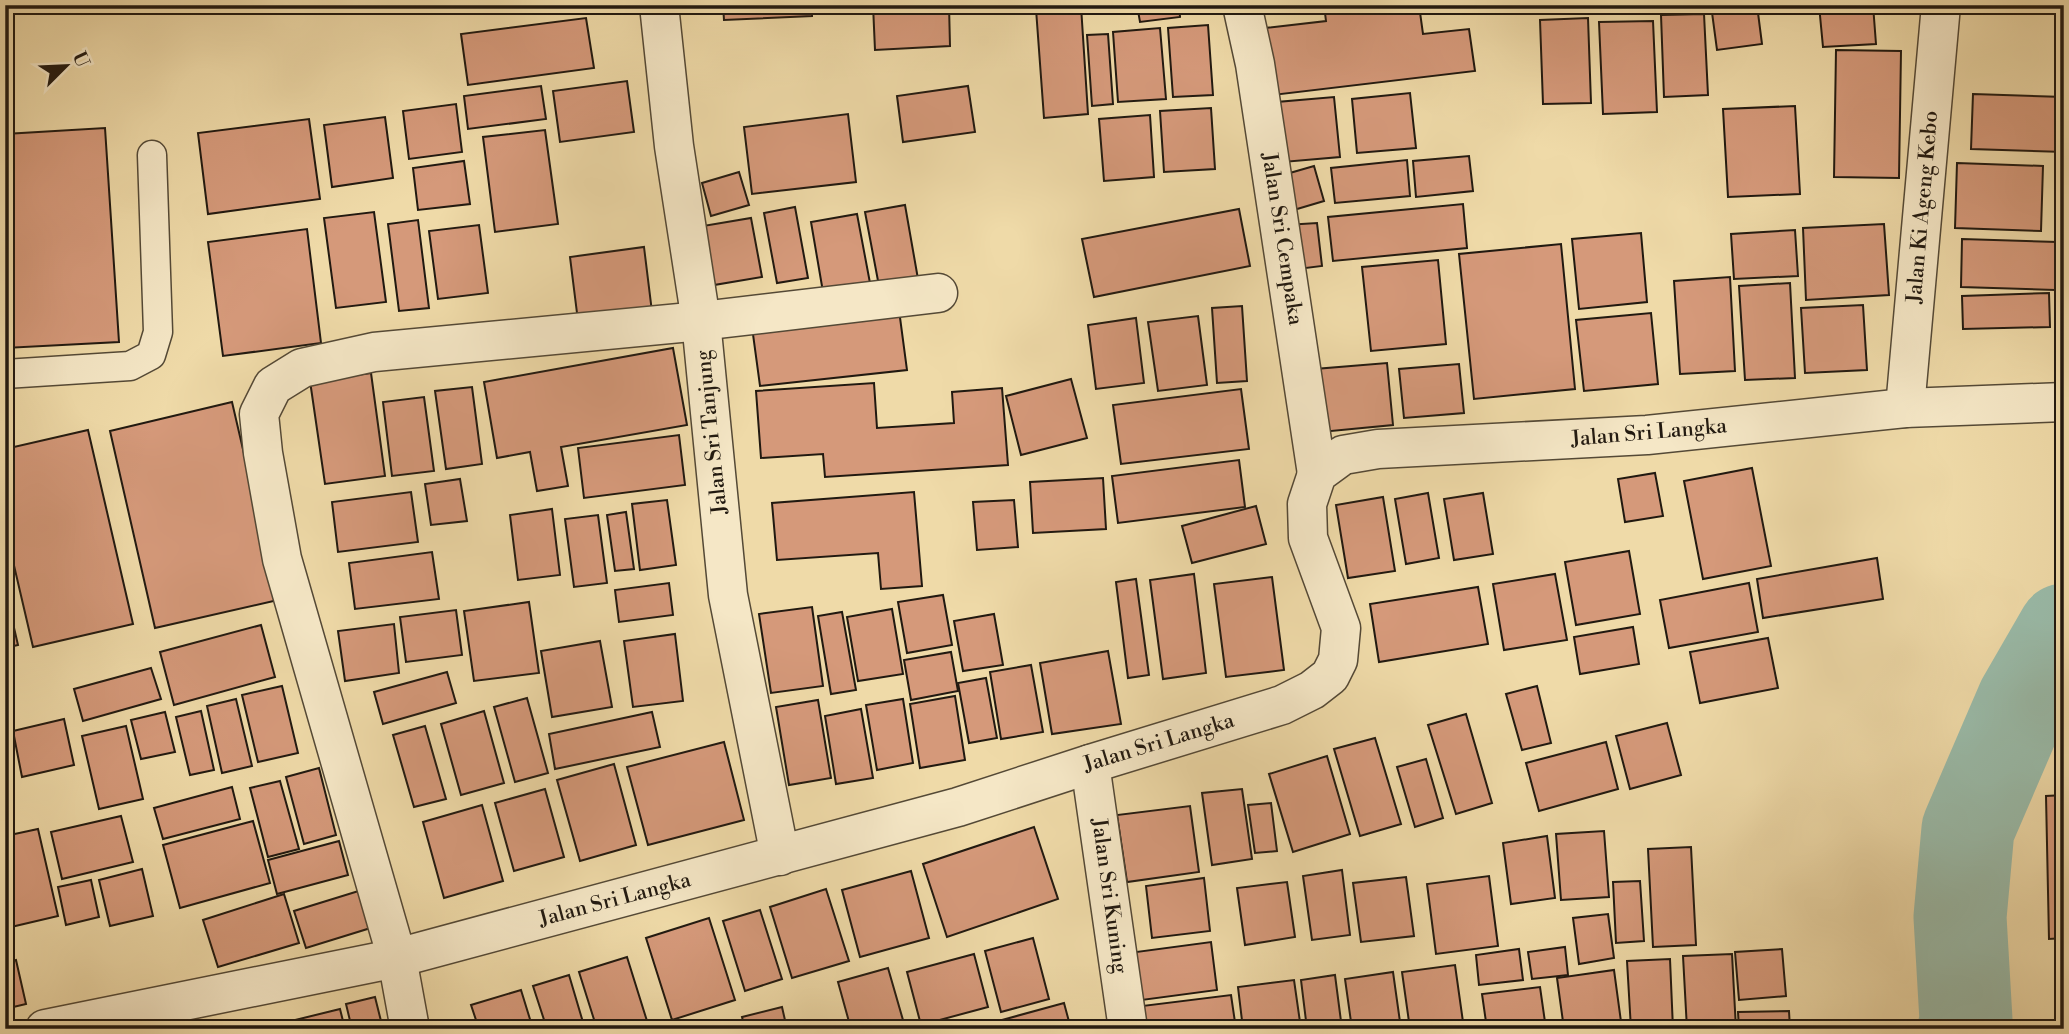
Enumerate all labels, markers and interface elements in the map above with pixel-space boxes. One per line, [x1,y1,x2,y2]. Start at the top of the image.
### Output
north arrow [32,32,102,102]
text: U [67,48,95,71]
street label: Jalan Ki Ageng Kebo [1902,110,1944,305]
street label: Jalan Sri Cempaka [1255,150,1309,328]
street label: Jalan Sri Tanjung [690,348,734,516]
street label: Jalan Sri Langka [1569,413,1728,453]
street label: Jalan Sri Langka [1080,708,1238,779]
street label: Jalan Sri Kuning [1085,816,1133,975]
street label: Jalan Sri Langka [535,867,694,933]

